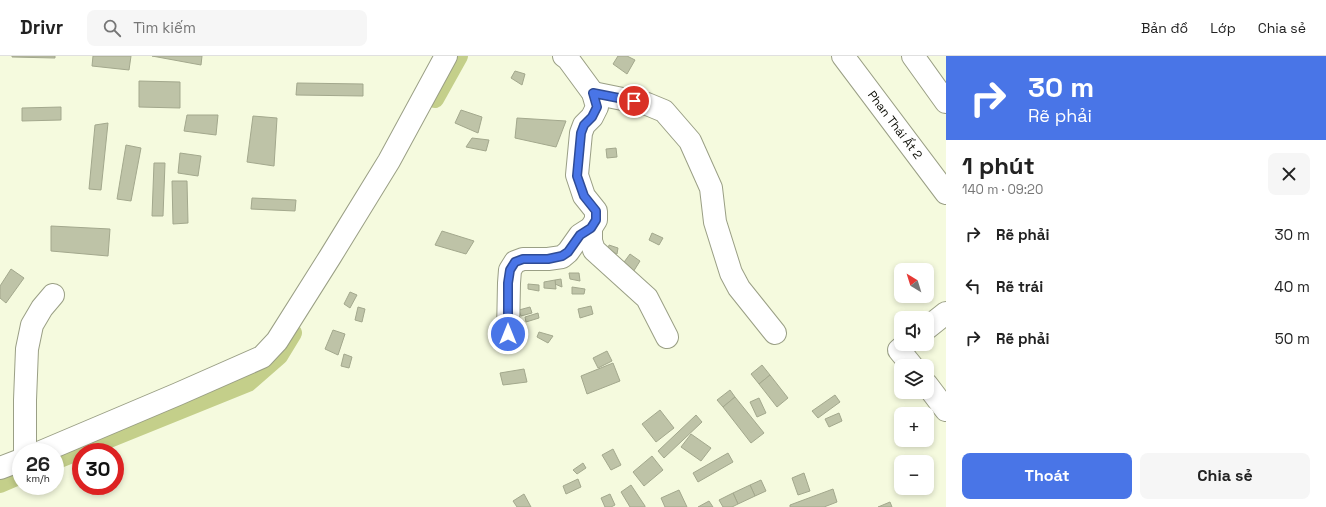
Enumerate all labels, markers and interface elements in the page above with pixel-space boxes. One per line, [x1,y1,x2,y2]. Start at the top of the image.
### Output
search box [87,10,367,46]
text: Drivr [20,15,63,40]
icon: search [101,17,123,39]
text: Tìm kiếm [133,18,196,37]
text: Bản đồ [1141,19,1188,37]
text: Lớp [1210,19,1236,37]
text: Chia sẻ [1258,19,1306,37]
text: 30 m [1028,69,1094,105]
icon: right [962,72,1014,124]
pin [617,84,651,118]
street label: Phan Thái Ất 2 [864,87,926,163]
icon: arrive [623,90,645,112]
text: Rẽ phải [1028,104,1092,127]
text: 1 phút [962,150,1035,181]
button: close [1268,153,1310,195]
text: 140 m · 09:20 [962,181,1043,198]
icon: right [962,223,984,245]
text: Rẽ phải [996,225,1049,244]
text: 30 m [1275,225,1310,244]
north arrow [894,263,934,303]
map controls [894,263,934,495]
icon: left [962,275,984,297]
text: Rẽ trái [996,277,1043,296]
text: 40 m [1274,277,1310,296]
button: sound [894,311,934,351]
position arrow [487,313,529,355]
icon: right [962,327,984,349]
text: Rẽ phải [996,329,1049,348]
text: 50 m [1275,329,1310,348]
button: layers [894,359,934,399]
button: + [894,407,934,447]
speed limit sign: 30 [72,443,124,495]
text: 26 [26,451,50,477]
button: Thoát [962,453,1132,499]
button: Chia sẻ [1140,453,1310,499]
button: − [894,455,934,495]
text: km/h [26,472,50,485]

